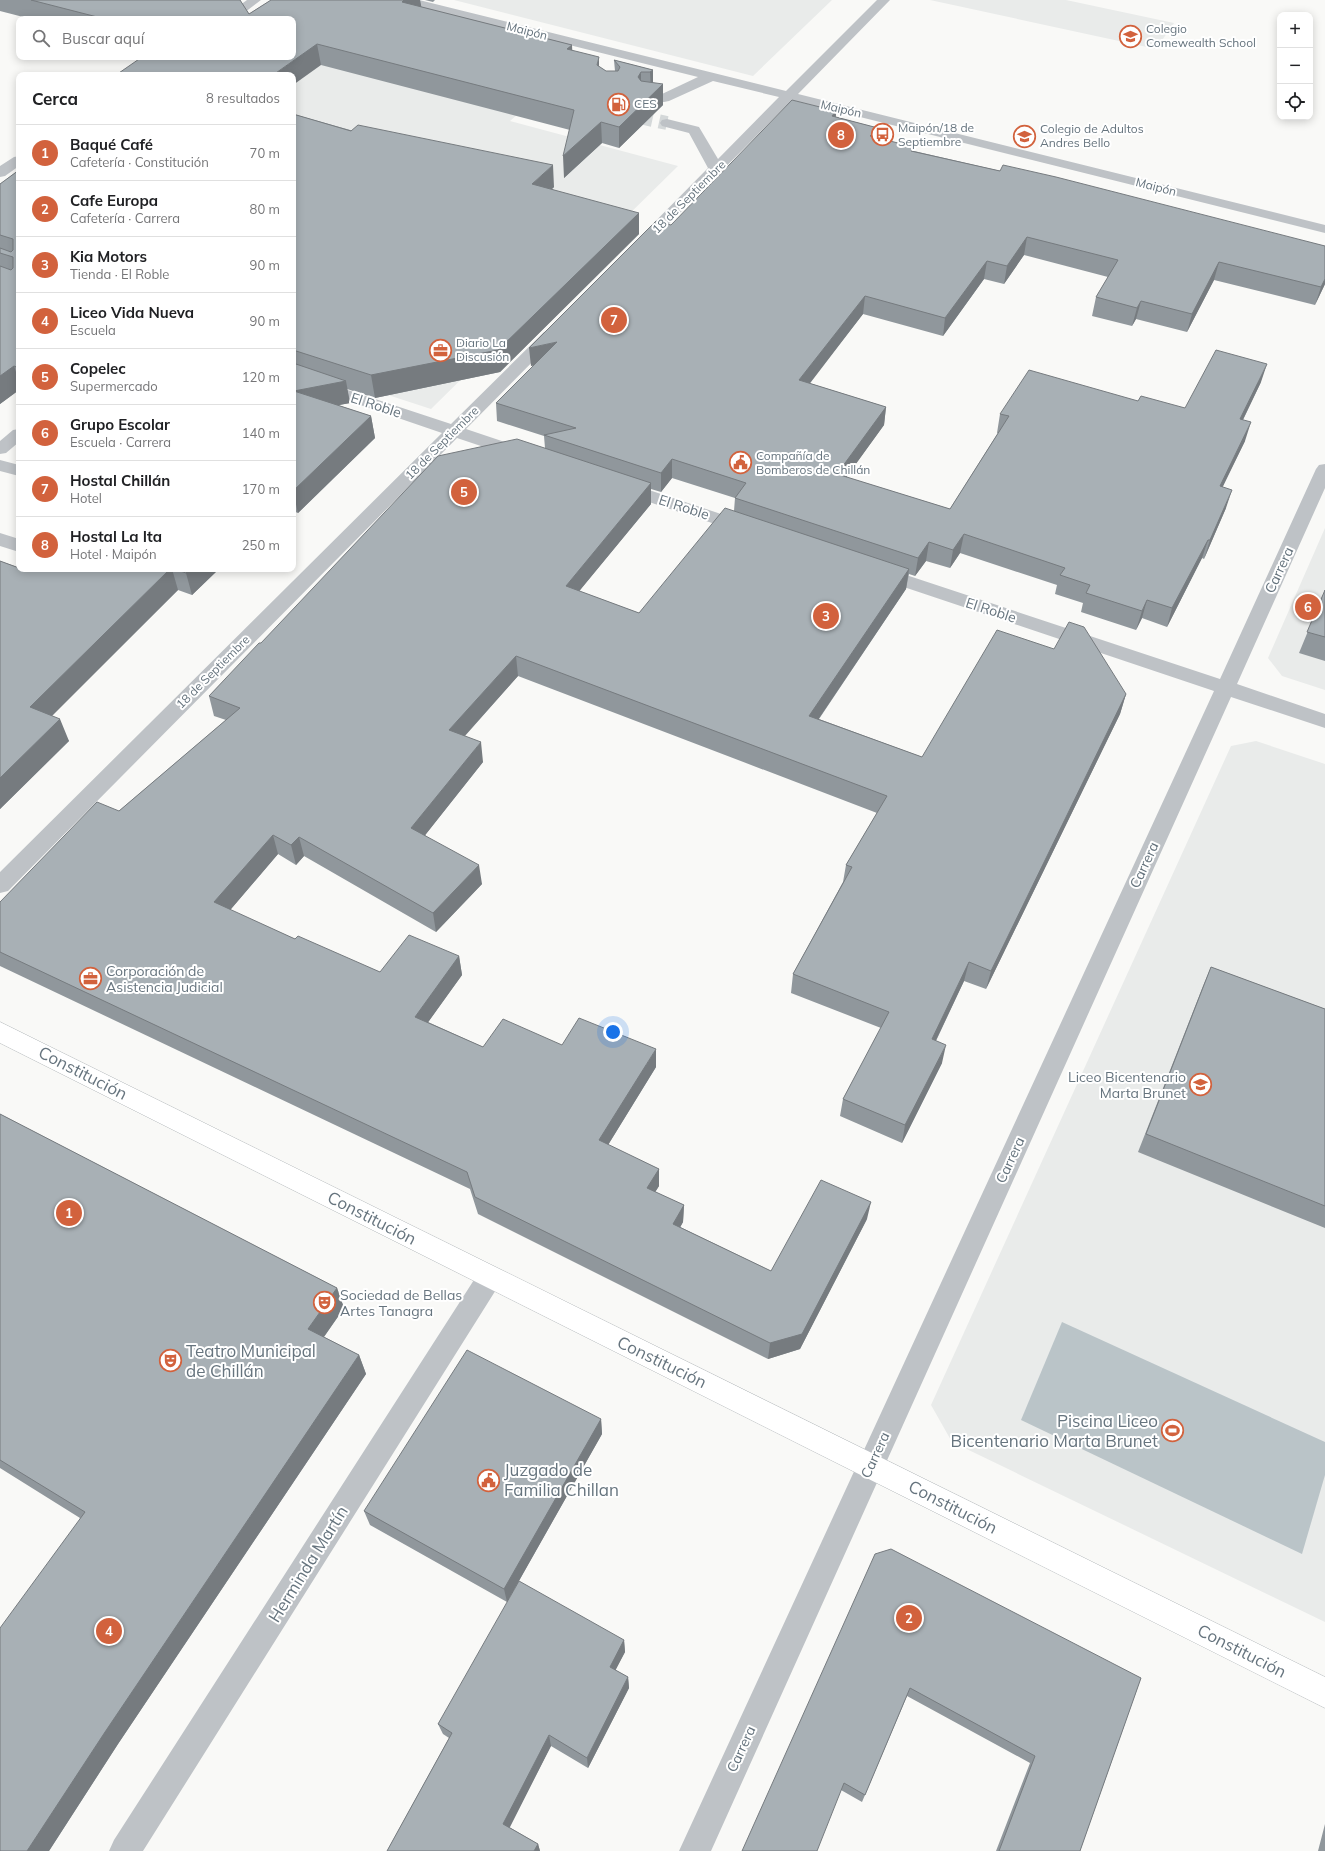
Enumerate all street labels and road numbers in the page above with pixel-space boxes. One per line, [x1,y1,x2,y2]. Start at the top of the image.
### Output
street label: Maipón [505,18,549,43]
street label: Maipón [819,97,863,120]
street label: 18 de Septiembre [649,157,728,236]
street label: Maipón [1134,174,1178,199]
street label: El Roble [348,388,404,422]
street label: 18 de Septiembre [402,403,481,482]
street label: El Roble [656,490,712,524]
street label: Carrera [1261,544,1297,596]
street label: El Roble [963,593,1019,627]
street label: 18 de Septiembre [173,632,252,711]
street label: Carrera [1126,839,1162,891]
street label: Constitución [35,1041,131,1104]
street label: Carrera [992,1134,1028,1186]
street label: Constitución [324,1186,420,1249]
street label: Constitución [614,1331,710,1392]
street label: Carrera [857,1429,893,1481]
street label: Constitución [905,1475,1001,1538]
street label: Herminda Martín [263,1502,352,1626]
street label: Constitución [1194,1619,1290,1682]
street label: Carrera [723,1723,759,1775]

